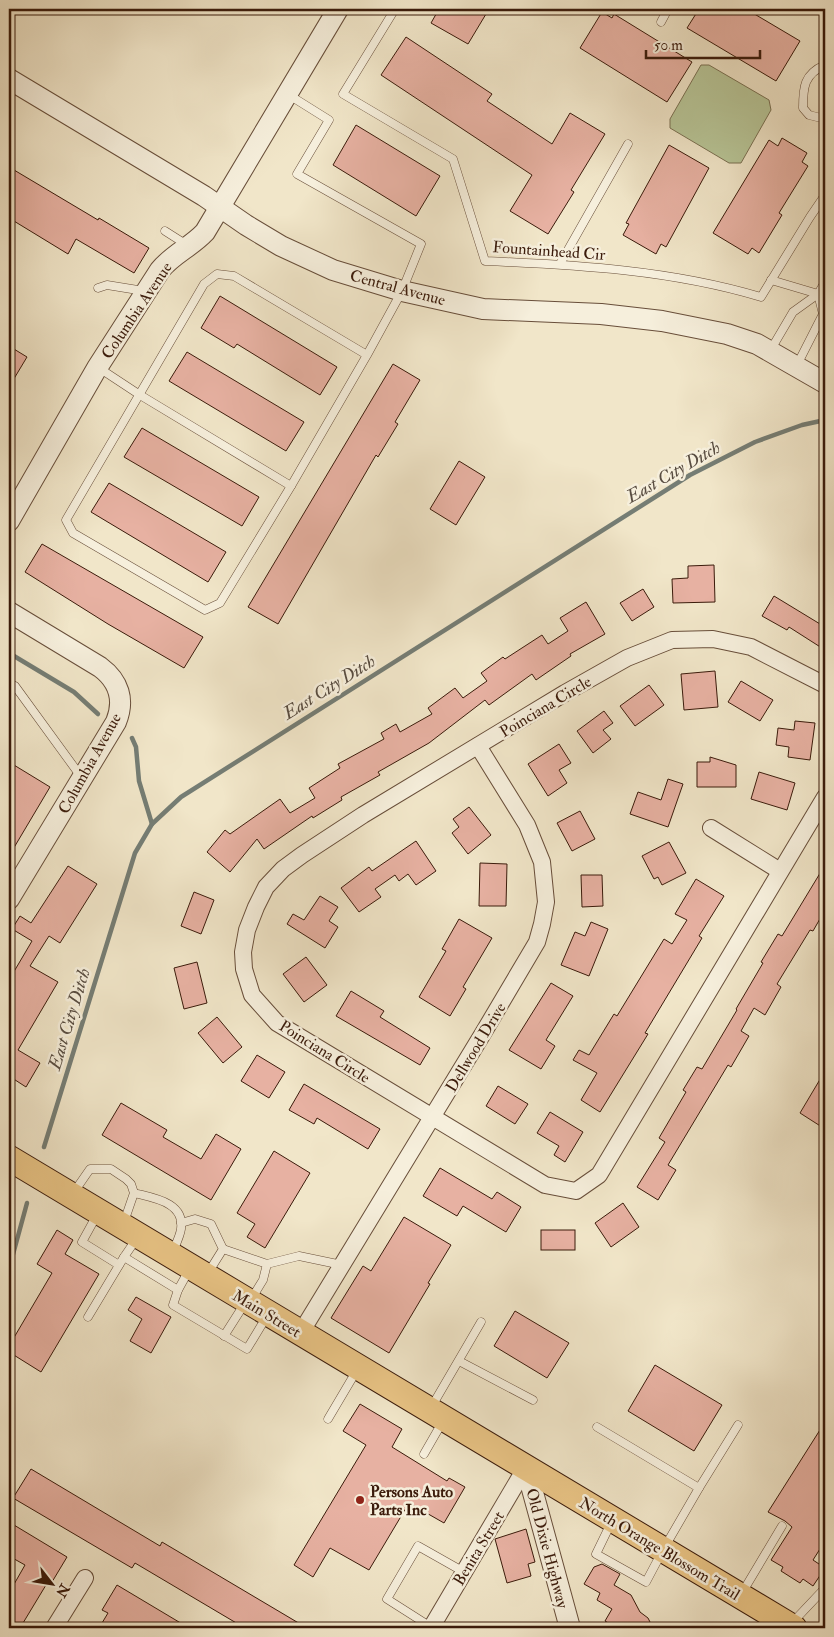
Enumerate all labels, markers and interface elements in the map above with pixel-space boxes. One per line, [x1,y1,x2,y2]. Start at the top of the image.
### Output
scale bar [646,28,760,60]
text: 50 m [654,36,683,55]
street label: Fountainhead Cir [492,237,606,265]
street label: Columbia Avenue [97,258,177,363]
street label: Central Avenue [348,266,448,310]
water label: East City Ditch [621,436,724,509]
water label: East City Ditch [278,650,380,726]
street label: Poinciana Circle [496,671,595,742]
street label: Columbia Avenue [54,709,126,817]
water label: East City Ditch [43,966,96,1074]
street label: Dellwood Drive [441,999,511,1096]
street label: Poinciana Circle [275,1016,374,1088]
street label: Main Street [229,1286,304,1342]
place label: Persons Auto Parts Inc [370,1482,453,1520]
street label: Old Dixie Highway [521,1486,573,1611]
street label: North Orange Blossom Trail [575,1493,743,1605]
marker: Persons Auto Parts Inc [354,1494,366,1506]
street label: Benita Street [449,1508,509,1589]
north arrow [28,1560,78,1610]
text: N [52,1580,74,1601]

